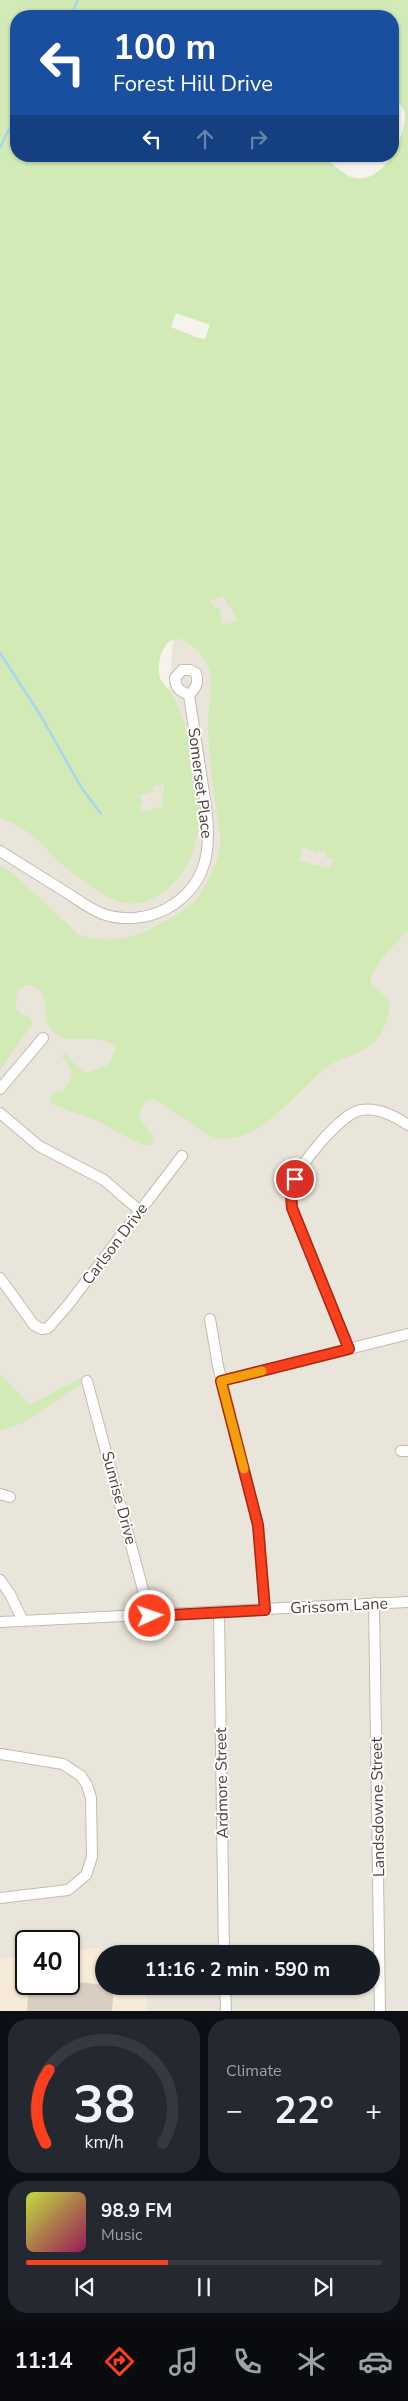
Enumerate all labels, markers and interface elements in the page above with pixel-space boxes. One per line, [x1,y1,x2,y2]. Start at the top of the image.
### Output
text: 100 m [113,24,216,71]
icon: left [30,30,95,95]
text: Forest Hill Drive [113,69,273,99]
icon: left [138,125,166,153]
icon: ahead [191,125,219,153]
icon: right [244,125,272,153]
street label: Somerset Place [182,726,218,840]
pin [274,1158,316,1200]
icon: arrive [281,1165,309,1193]
street label: Carlson Drive [77,1199,153,1289]
street label: Sunrise Drive [96,1449,142,1547]
position arrow [123,1589,175,1641]
street label: Grissom Lane [290,1592,388,1620]
street label: Ardmore Street [210,1727,234,1839]
street label: Landsdowne Street [366,1736,390,1877]
speed limit sign: 40 [15,1930,80,1995]
text: 11:16 · 2 min · 590 m [145,1957,330,1983]
text: Climate [226,2060,281,2082]
text: 38 [73,2069,135,2140]
text: 22° [274,2085,334,2136]
text: − [226,2092,243,2130]
text: + [365,2092,382,2130]
text: km/h [84,2130,124,2154]
text: 98.9 FM [101,2198,172,2224]
text: Music [101,2224,142,2246]
icon: previous [71,2273,99,2301]
icon: pause [190,2273,218,2301]
icon: next [309,2273,337,2301]
icon: directions [102,2344,137,2379]
icon: music [166,2344,201,2379]
icon: phone [230,2344,265,2379]
icon: climate [294,2344,329,2379]
icon: car [358,2344,393,2379]
text: 11:14 [15,2346,73,2376]

